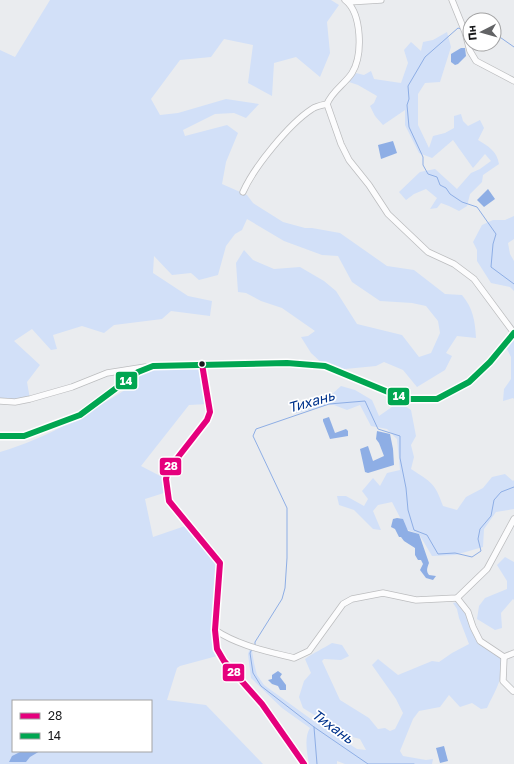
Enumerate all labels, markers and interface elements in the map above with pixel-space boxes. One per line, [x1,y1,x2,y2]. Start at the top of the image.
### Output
north arrow [462,12,502,52]
text: Пн [464,25,479,41]
unlabelled marker [197,359,207,369]
line badge: 14 [115,371,138,390]
text: 14 [120,374,132,387]
water label: Тихань [286,386,337,416]
line badge: 14 [387,387,410,406]
text: 14 [393,389,405,402]
line badge: 28 [159,457,182,476]
text: 28 [164,459,178,472]
line badge: 28 [222,663,245,682]
text: 28 [227,665,241,678]
legend [12,700,152,752]
water label: Тихань [309,705,358,747]
text: 28 [48,708,62,723]
text: 14 [48,728,61,743]

